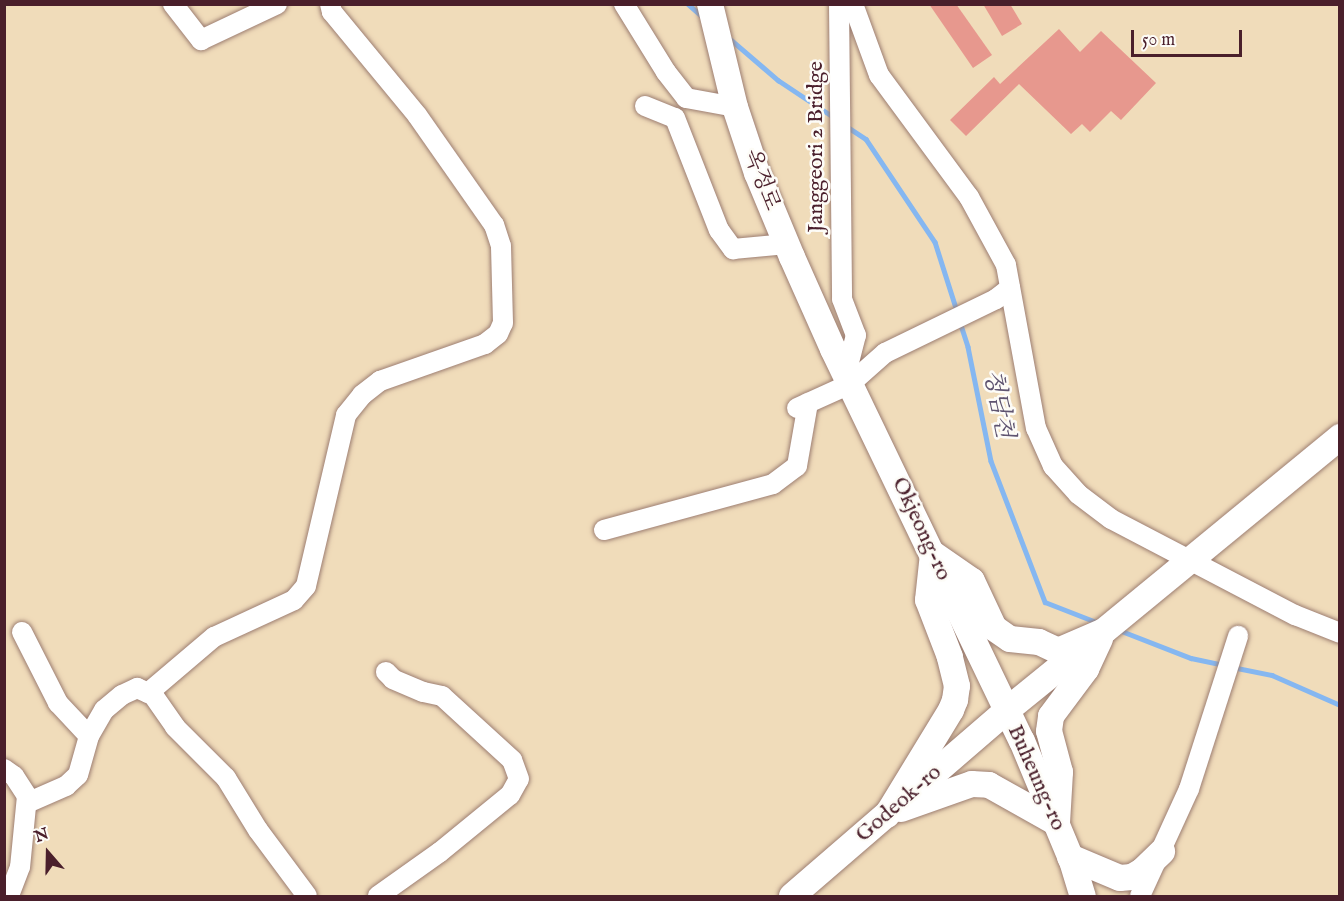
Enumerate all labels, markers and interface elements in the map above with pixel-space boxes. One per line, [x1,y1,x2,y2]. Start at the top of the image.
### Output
scale bar [1134,18,1245,56]
text: 50 m [1142,29,1175,52]
street label: Janggeori 2 Bridge [804,61,830,233]
street label: 옥정로 [737,146,785,214]
water label: 청담천 [977,367,1019,441]
street label: Okjeong-ro [886,473,956,585]
street label: Buheung-ro [1001,721,1071,835]
street label: Godeok-ro [851,760,947,848]
north arrow [18,823,78,883]
text: N [32,824,52,848]

